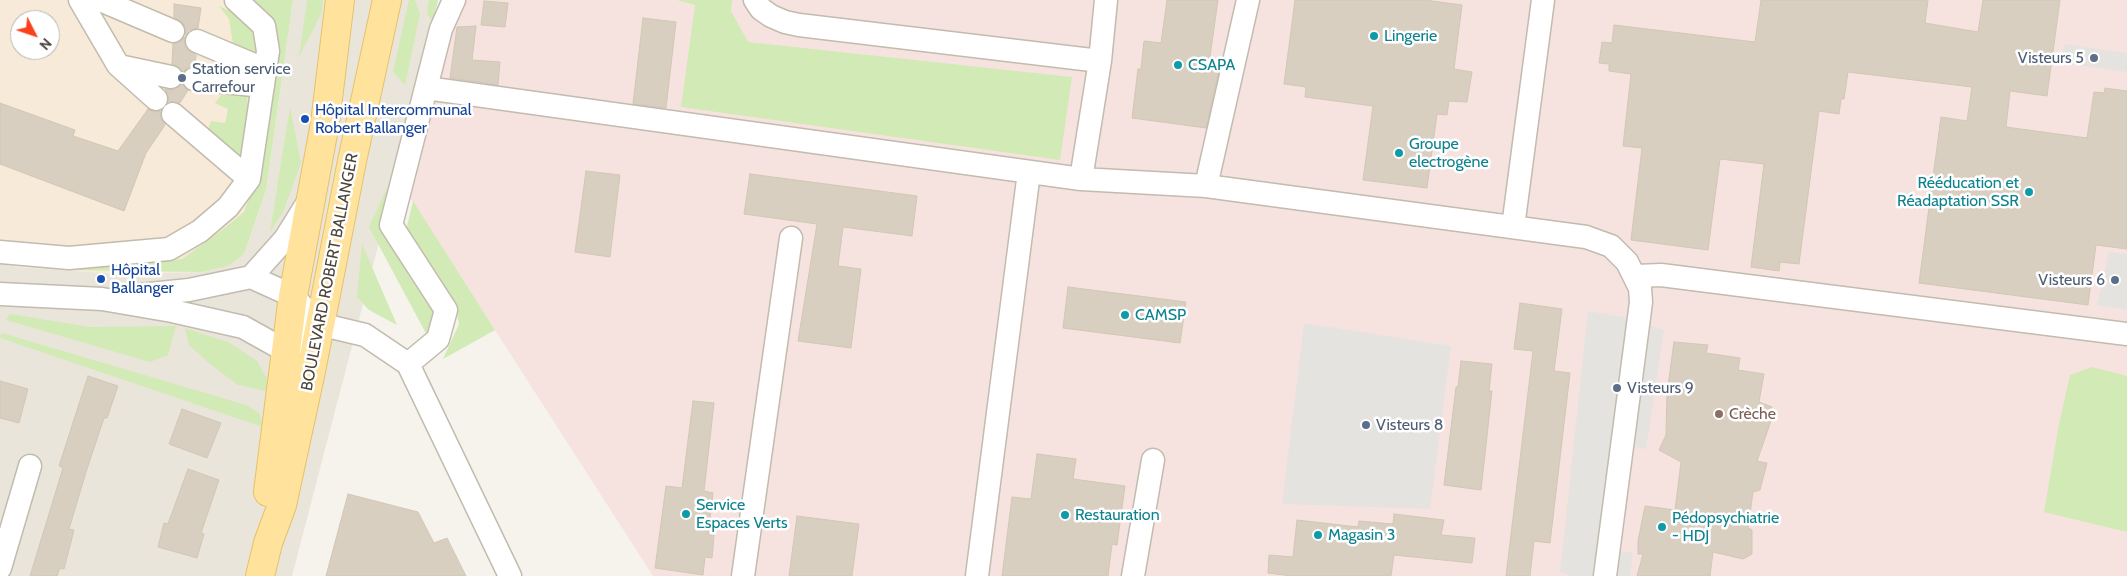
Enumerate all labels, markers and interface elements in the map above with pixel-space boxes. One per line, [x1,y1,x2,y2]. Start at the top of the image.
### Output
north arrow [10,10,60,60]
place label: Lingerie [1384,26,1437,46]
marker: Lingerie [1368,30,1380,42]
text: N [36,35,56,54]
place label: Visteurs 5 [2018,48,2084,68]
marker: Visteurs 5 [2088,52,2100,64]
place label: CSAPA [1188,55,1235,75]
place label: Station service Carrefour [192,59,291,97]
marker: CSAPA [1172,59,1184,71]
marker: Station service Carrefour [176,72,188,84]
place label: Hôpital Intercommunal Robert Ballanger [315,100,472,138]
marker: Hôpital Intercommunal Robert Ballanger [299,113,311,125]
place label: Groupe electrogène [1409,134,1489,172]
marker: Groupe electrogène [1393,147,1405,159]
street label: BOULEVARD ROBERT BALLANGER [298,151,362,393]
place label: Rééducation et Réadaptation SSR [1897,173,2019,211]
marker: Rééducation et Réadaptation SSR [2023,186,2035,198]
place label: Hôpital Ballanger [111,260,174,298]
place label: Visteurs 6 [2038,270,2105,290]
marker: Hôpital Ballanger [95,273,107,285]
marker: Visteurs 6 [2109,274,2121,286]
place label: CAMSP [1135,305,1186,325]
marker: CAMSP [1119,309,1131,321]
place label: Visteurs 9 [1627,378,1694,398]
marker: Visteurs 9 [1611,382,1623,394]
place label: Crèche [1729,404,1776,424]
marker: Crèche [1713,408,1725,420]
place label: Visteurs 8 [1376,415,1443,435]
marker: Visteurs 8 [1360,419,1372,431]
place label: Service Espaces Verts [696,495,788,533]
place label: Restauration [1075,505,1160,525]
marker: Service Espaces Verts [680,508,692,520]
place label: Pédopsychiatrie - HDJ [1672,508,1779,546]
marker: Restauration [1059,509,1071,521]
marker: Pédopsychiatrie - HDJ [1656,521,1668,533]
place label: Magasin 3 [1328,525,1395,545]
marker: Magasin 3 [1312,529,1324,541]

